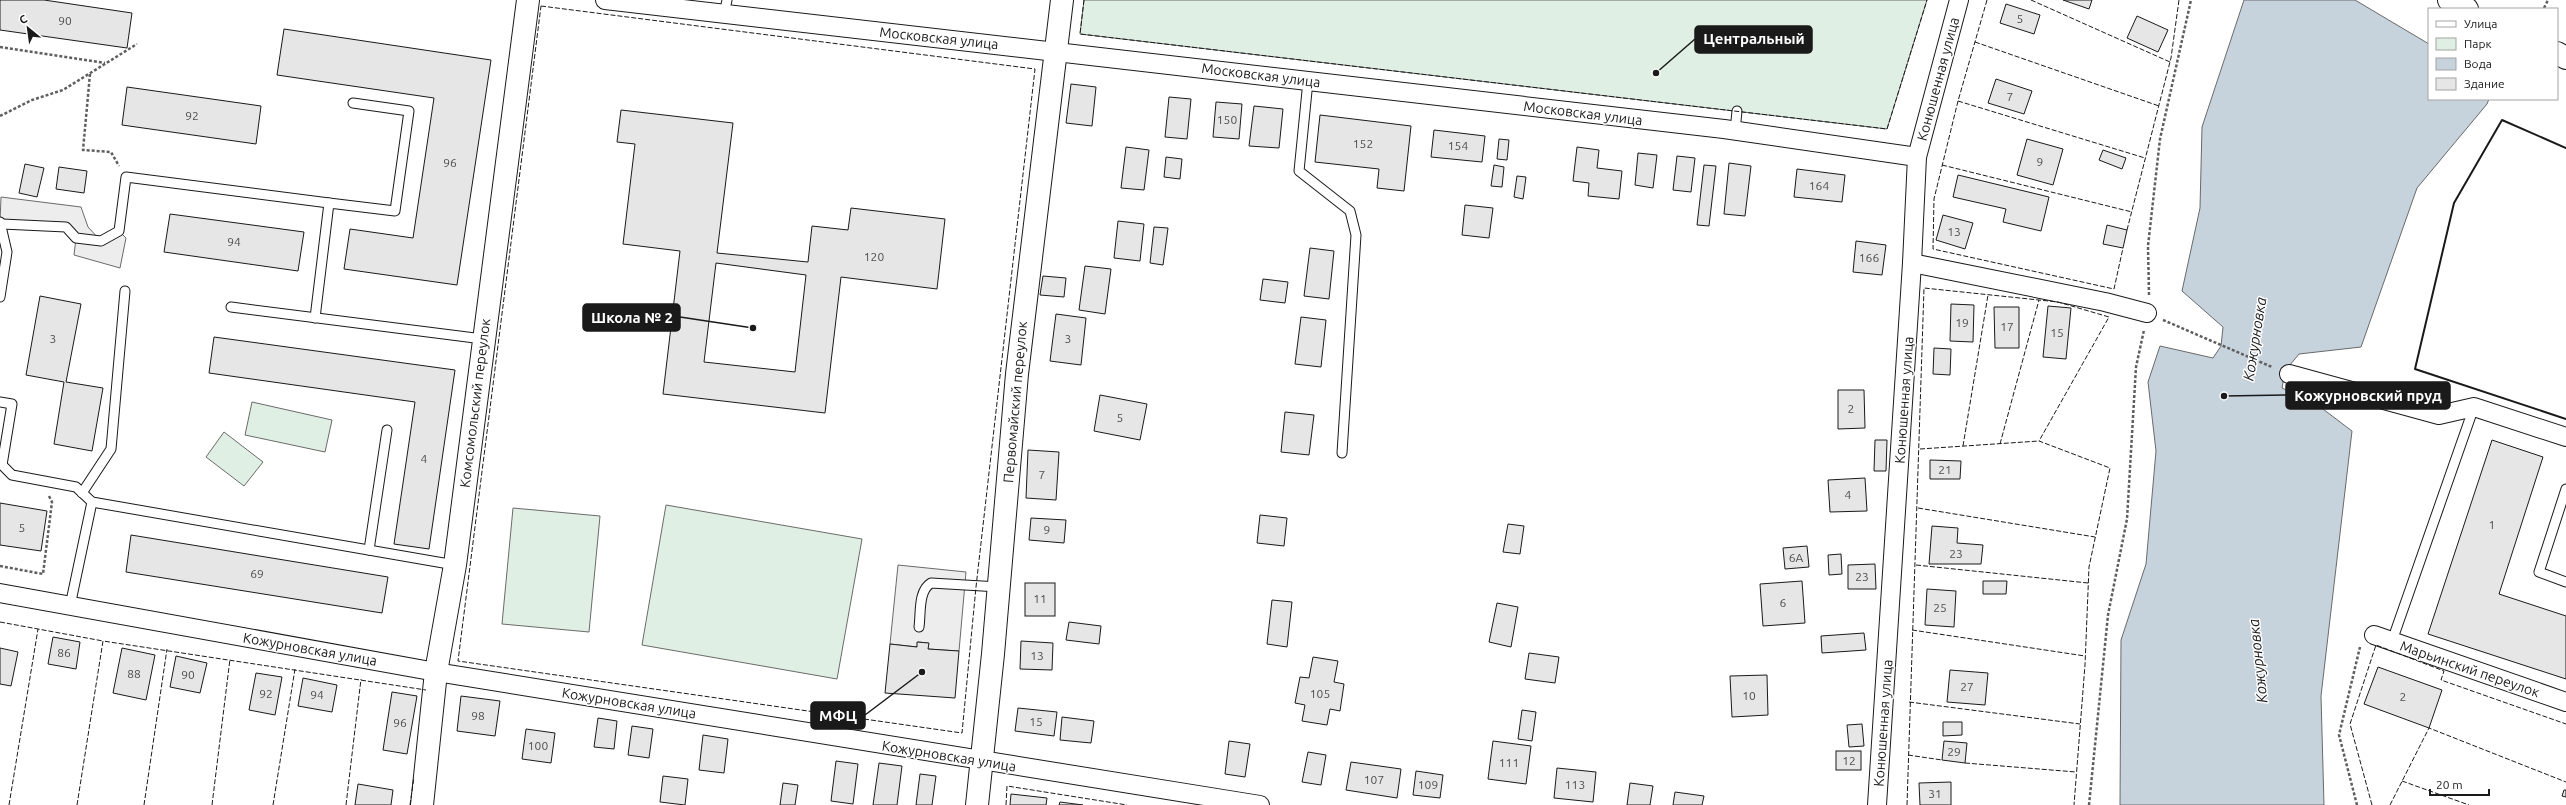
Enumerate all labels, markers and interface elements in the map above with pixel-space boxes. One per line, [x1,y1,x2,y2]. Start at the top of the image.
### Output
north arrow [8,8,48,48]
legend [2428,8,2558,100]
text: С [17,12,29,26]
house number: 5 [2017,12,2023,25]
house number: 90 [58,14,72,27]
street label: Конюшенная улица [1914,15,1962,143]
text: Улица [2464,17,2497,30]
street label: Московская улица [879,24,999,52]
callout: Центральный [1695,26,1812,53]
text: Центральный [1703,30,1805,47]
text: Парк [2464,37,2492,50]
text: Вода [2464,57,2492,70]
street label: Московская улица [1201,60,1321,90]
text: Здание [2464,77,2505,90]
house number: 7 [2007,90,2013,103]
street label: Московская улица [1523,98,1643,128]
house number: 92 [185,109,199,122]
house number: 150 [1217,113,1237,126]
house number: 152 [1353,137,1373,150]
house number: 154 [1448,139,1468,152]
house number: 9 [2037,155,2043,168]
house number: 96 [443,156,457,169]
house number: 164 [1809,179,1829,192]
house number: 13 [1947,225,1961,238]
house number: 94 [227,235,241,248]
house number: 120 [864,250,884,263]
house number: 166 [1859,251,1879,264]
water label: Кожурновка [2239,296,2270,382]
callout: Школа № 2 [583,304,680,331]
text: Школа № 2 [591,309,673,326]
house number: 19 [1955,316,1969,329]
street label: Комсомольский переулок [457,317,493,489]
street label: Первомайский переулок [1000,320,1030,484]
house number: 17 [2000,320,2014,333]
house number: 15 [2050,326,2064,339]
house number: 3 [50,332,56,345]
house number: 3 [1065,332,1071,345]
street label: Конюшенная улица [1892,336,1916,464]
callout: Кожурновский пруд [2286,382,2450,409]
text: Кожурновский пруд [2294,387,2442,404]
house number: 2 [1848,402,1854,415]
house number: 5 [1117,411,1123,424]
house number: 4 [421,452,428,465]
house number: 21 [1938,463,1952,476]
house number: 7 [1039,468,1045,481]
house number: 4 [1845,488,1852,501]
house number: 1 [2489,518,2495,531]
house number: 5 [19,521,25,534]
house number: 9 [1044,523,1050,536]
house number: 23 [1949,547,1963,560]
house number: 6А [1789,551,1803,564]
house number: 69 [250,567,264,580]
house number: 23 [1855,570,1869,583]
house number: 11 [1033,592,1047,605]
house number: 6 [1780,596,1787,609]
house number: 25 [1933,601,1947,614]
water label: Кожурновка [2245,618,2270,704]
street label: Кожурновская улица [242,629,378,669]
street label: Марьинский переулок [2398,638,2542,700]
house number: 86 [57,646,71,659]
house number: 13 [1030,649,1044,662]
street label: Конюшенная улица [1871,659,1895,787]
house number: 88 [127,667,141,680]
house number: 90 [181,668,195,681]
house number: 27 [1960,680,1974,693]
street label: Кожурновская улица [561,684,697,722]
house number: 92 [259,687,273,700]
house number: 105 [1310,687,1330,700]
house number: 94 [310,688,324,701]
house number: 10 [1742,689,1756,702]
house number: 2 [2400,690,2406,703]
callout: МФЦ [811,702,865,729]
text: МФЦ [819,707,857,724]
house number: 98 [471,709,485,722]
house number: 15 [1029,715,1043,728]
house number: 96 [393,716,407,729]
street label: Кожурновская улица [881,737,1017,775]
house number: 100 [528,739,548,752]
house number: 29 [1947,745,1961,758]
house number: 12 [1842,754,1856,767]
house number: 111 [1499,756,1519,769]
scale bar [2430,771,2489,797]
house number: 107 [1364,773,1384,786]
house number: 109 [1418,778,1438,791]
house number: 113 [1565,778,1585,791]
text: 20 m [2436,778,2463,791]
house number: 31 [1928,787,1942,800]

